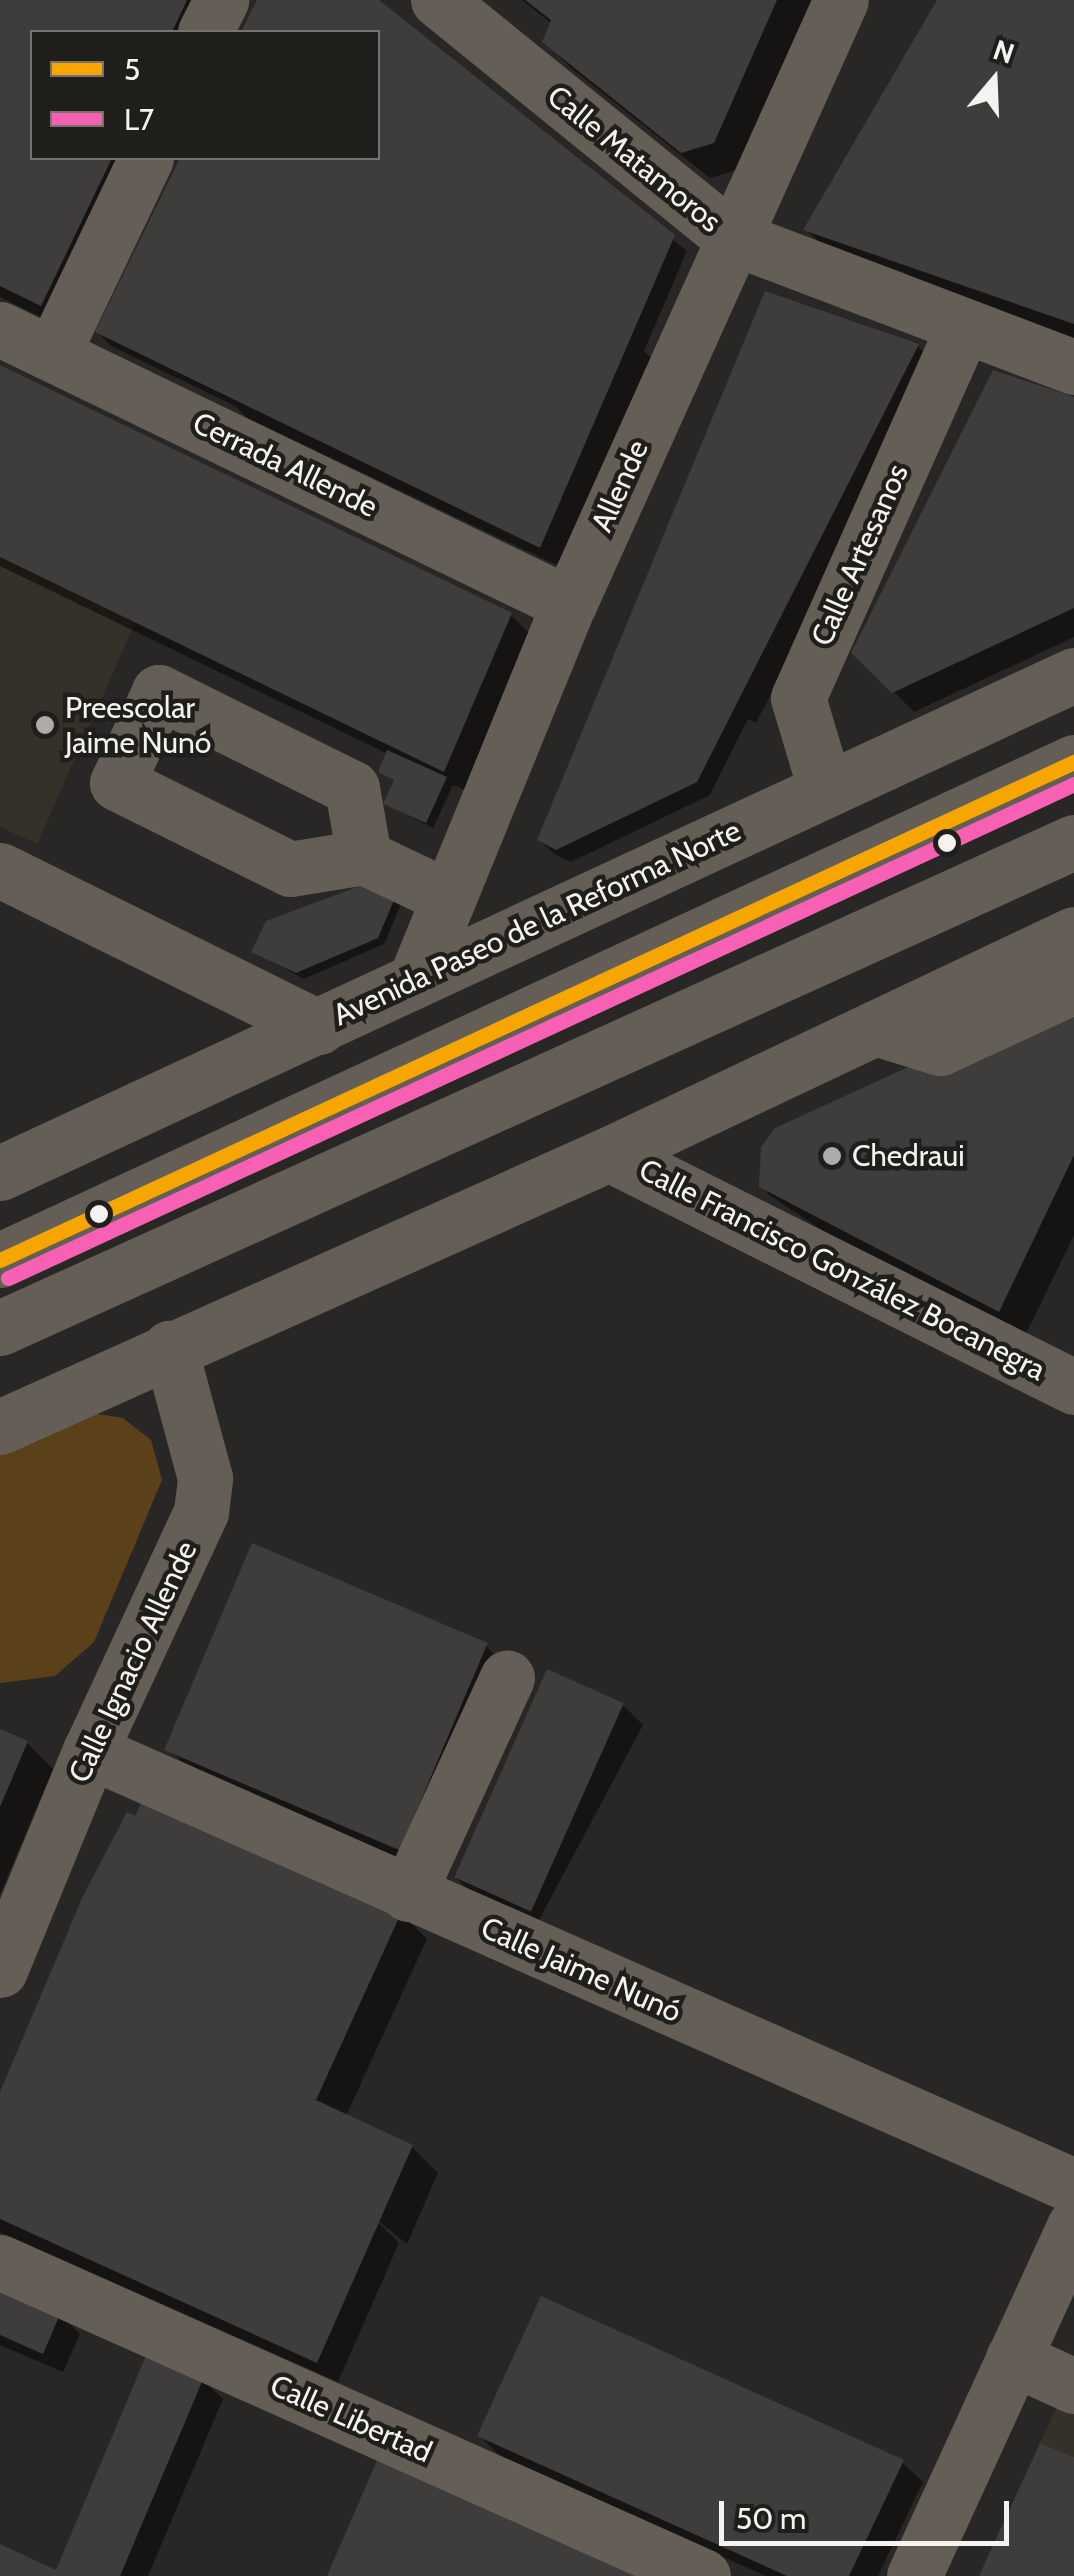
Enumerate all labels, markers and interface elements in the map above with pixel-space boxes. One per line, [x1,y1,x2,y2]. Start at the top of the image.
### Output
legend [30,30,380,160]
north arrow [944,30,1044,130]
text: N [989,32,1019,71]
text: 5 [124,51,140,88]
street label: Calle Matamoros [540,78,728,240]
text: L7 [124,101,154,138]
street label: Cerrada Allende [187,405,383,525]
street label: Allende [584,435,656,537]
street label: Calle Artesanos [804,459,916,651]
place label: Preescolar Jaime Nunó [65,690,211,760]
marker: Preescolar Jaime Nunó [34,714,56,736]
street label: Avenida Paseo de la Reforma Norte [328,813,746,1033]
unlabelled marker [937,833,957,853]
place label: Chedraui [852,1138,964,1174]
marker: Chedraui [821,1145,843,1167]
street label: Calle Francisco González Bocanegra [633,1152,1051,1388]
unlabelled marker [89,1204,109,1224]
street label: Calle Ignacio Allende [61,1536,205,1788]
street label: Calle Jaime Nunó [475,1910,687,2030]
street label: Calle Libertad [265,2367,437,2471]
scale bar [724,2481,1014,2543]
text: 50 m [736,2500,806,2537]

